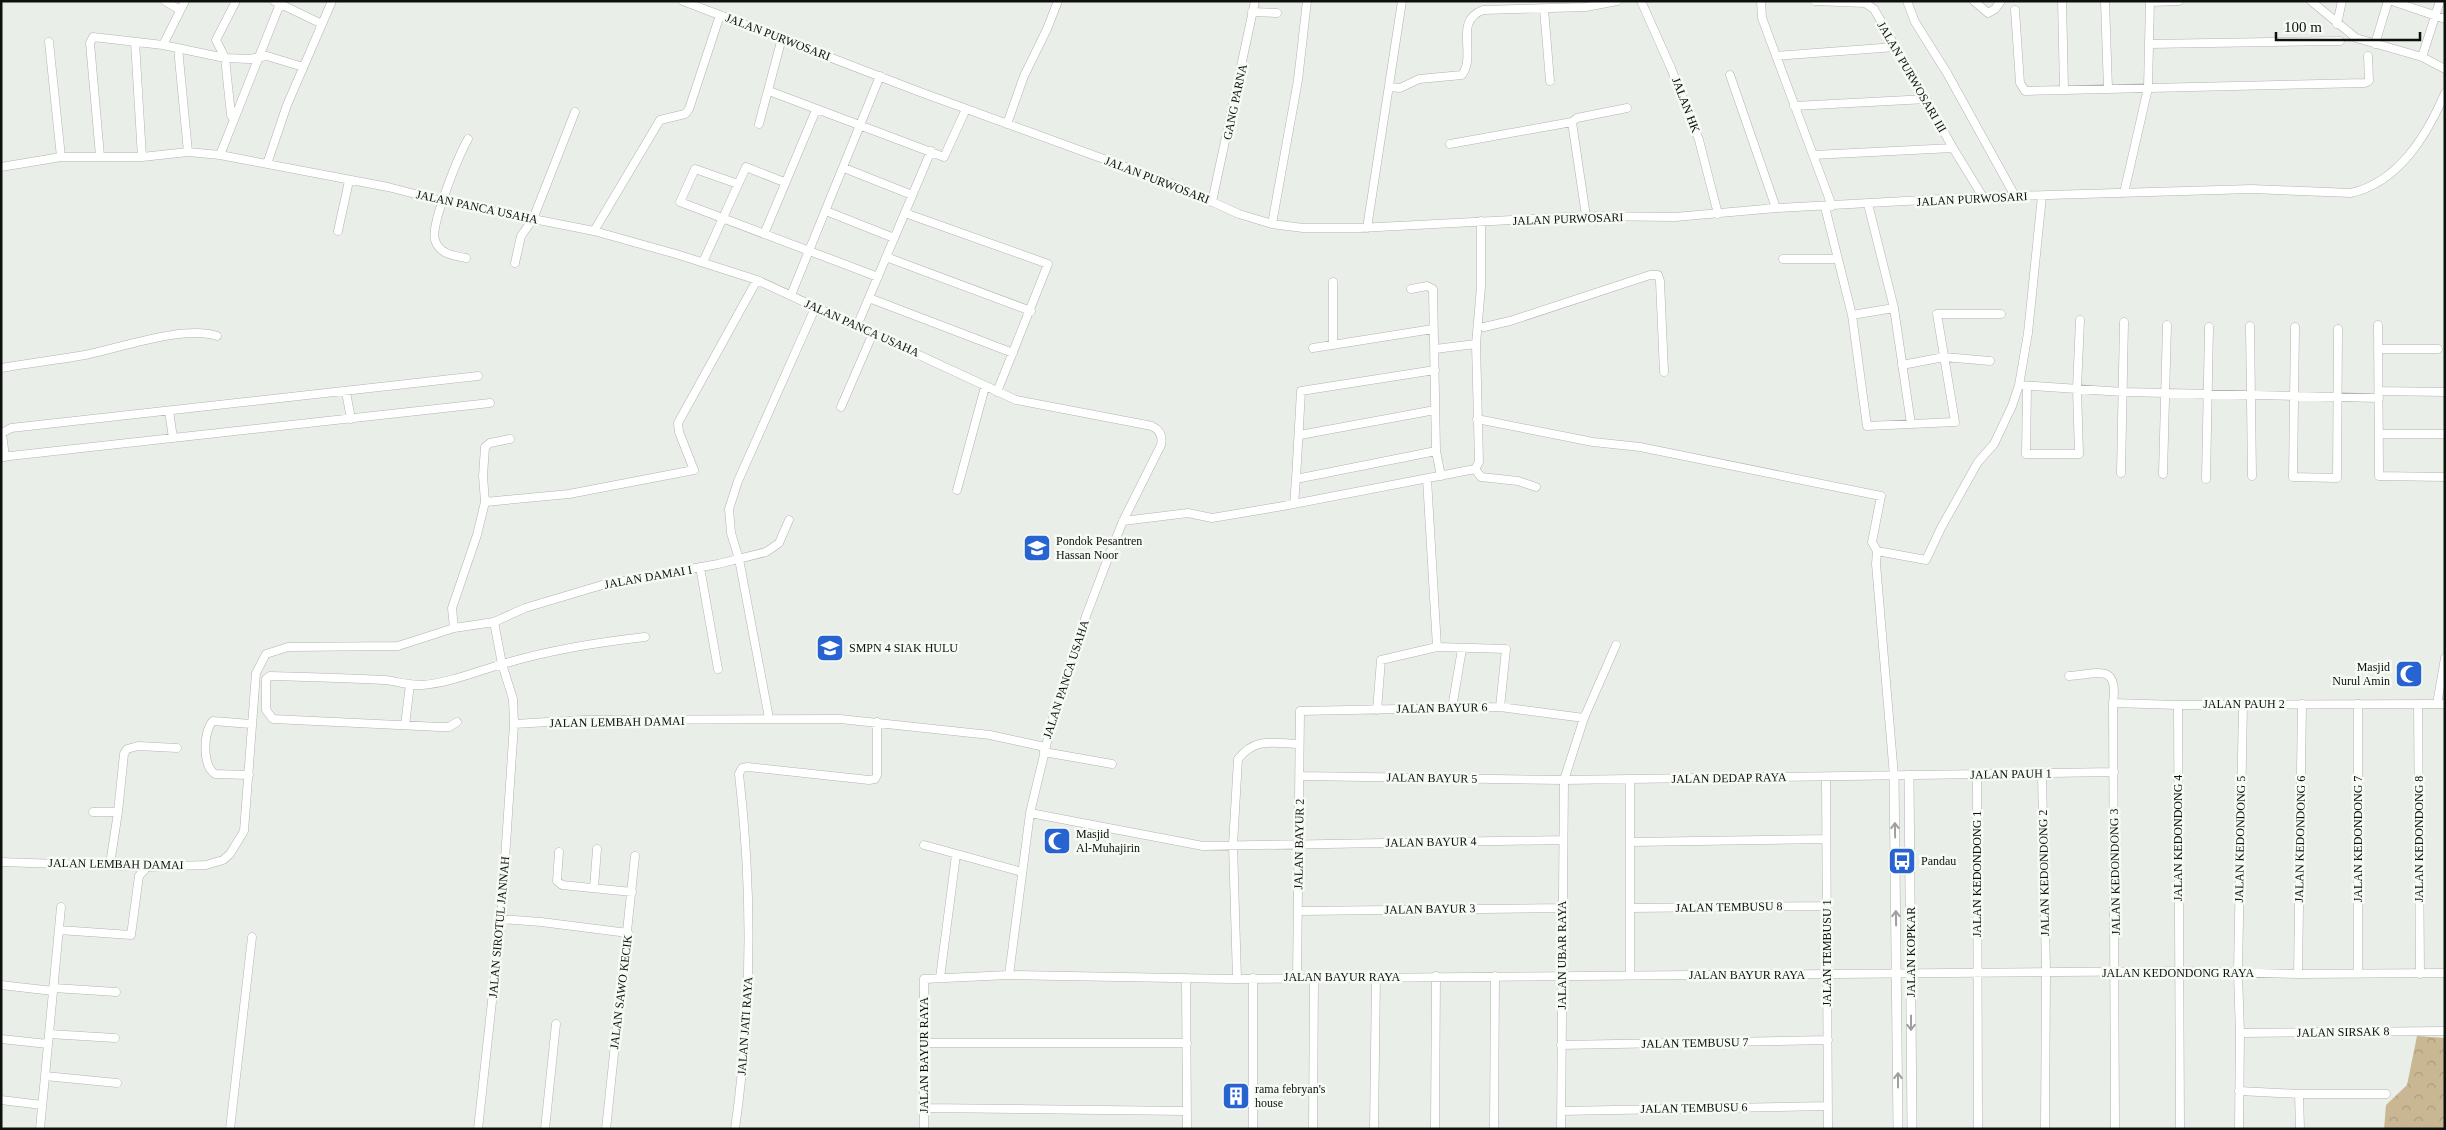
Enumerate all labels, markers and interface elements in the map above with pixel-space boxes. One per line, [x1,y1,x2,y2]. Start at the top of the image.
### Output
scale bar [2276,10,2420,42]
street label: JALAN PURWOSARI [724,11,832,63]
street label: JALAN PURWOSARI III [1874,19,1950,135]
text: 100 m [2284,19,2322,35]
street label: GANG PARNA [1220,62,1250,141]
street label: JALAN HK [1669,75,1703,135]
street label: JALAN PURWOSARI [1103,154,1211,206]
street label: JALAN PANCA USAHA [415,187,540,227]
street label: JALAN PURWOSARI [1916,189,2028,209]
street label: JALAN PURWOSARI [1512,210,1624,228]
street label: JALAN PANCA USAHA [802,296,922,360]
school or university icon: Pondok Pesantren Hassan Noor [1022,533,1052,563]
place label: Pondok Pesantren Hassan Noor [1056,534,1142,562]
street label: JALAN DAMAI I [603,562,693,592]
street label: JALAN PANCA USAHA [1040,617,1092,740]
school or university icon: SMPN 4 SIAK HULU [815,633,845,663]
place label: SMPN 4 SIAK HULU [849,641,958,655]
mosque icon: Masjid Nurul Amin [2394,659,2424,689]
place label: Masjid Nurul Amin [2332,660,2390,688]
street label: JALAN PAUH 2 [2203,697,2285,711]
street label: JALAN BAYUR 6 [1396,700,1488,716]
street label: JALAN LEMBAH DAMAI [549,714,685,730]
street label: JALAN PAUH 1 [1970,766,2052,782]
street label: JALAN BAYUR 5 [1386,770,1478,786]
street label: JALAN DEDAP RAYA [1671,770,1787,786]
street label: JALAN KEDONDONG 4 [2171,775,2185,901]
street label: JALAN KEDONDONG 5 [2232,776,2248,902]
street label: JALAN KEDONDONG 6 [2292,776,2308,902]
street label: JALAN KEDONDONG 7 [2351,776,2365,902]
street label: JALAN KEDONDONG 8 [2412,776,2426,902]
street label: JALAN BAYUR 2 [1291,798,1307,890]
street label: JALAN KEDONDONG 3 [2107,809,2123,935]
street label: JALAN KEDONDONG 2 [2036,810,2052,936]
street label: JALAN KEDONDONG 1 [1970,811,1984,937]
one-way arrow [1890,822,1900,838]
mosque icon: Masjid Al-Muhajirin [1042,826,1072,856]
place label: Masjid Al-Muhajirin [1076,827,1140,855]
street label: JALAN BAYUR 4 [1385,834,1477,850]
bus stop icon: Pandau [1887,846,1917,876]
place label: Pandau [1921,854,1956,868]
street label: JALAN SIROTUL JANNAH [486,855,512,998]
street label: JALAN LEMBAH DAMAI [48,856,184,872]
street label: JALAN TEMBUSU 8 [1675,899,1783,915]
street label: JALAN TEMBUSU 1 [1820,899,1834,1007]
street label: JALAN UBAR RAYA [1555,900,1569,1009]
street label: JALAN BAYUR 3 [1384,901,1476,917]
street label: JALAN KOPKAR [1904,907,1918,997]
one-way arrow [1891,910,1901,926]
street label: JALAN SAWO KECIK [607,934,635,1050]
street label: JALAN KEDONDONG RAYA [2102,966,2254,980]
street label: JALAN BAYUR RAYA [1689,968,1806,982]
street label: JALAN BAYUR RAYA [1284,970,1401,984]
street label: JALAN JATI RAYA [735,976,755,1076]
street label: JALAN BAYUR RAYA [917,996,931,1113]
one-way arrow [1906,1015,1916,1031]
street label: JALAN SIRSAK 8 [2297,1024,2389,1040]
street label: JALAN TEMBUSU 7 [1641,1035,1749,1051]
one-way arrow [1893,1072,1903,1088]
building icon: rama febryan's house [1221,1081,1251,1111]
place label: rama febryan's house [1255,1082,1326,1110]
street label: JALAN TEMBUSU 6 [1640,1100,1748,1116]

